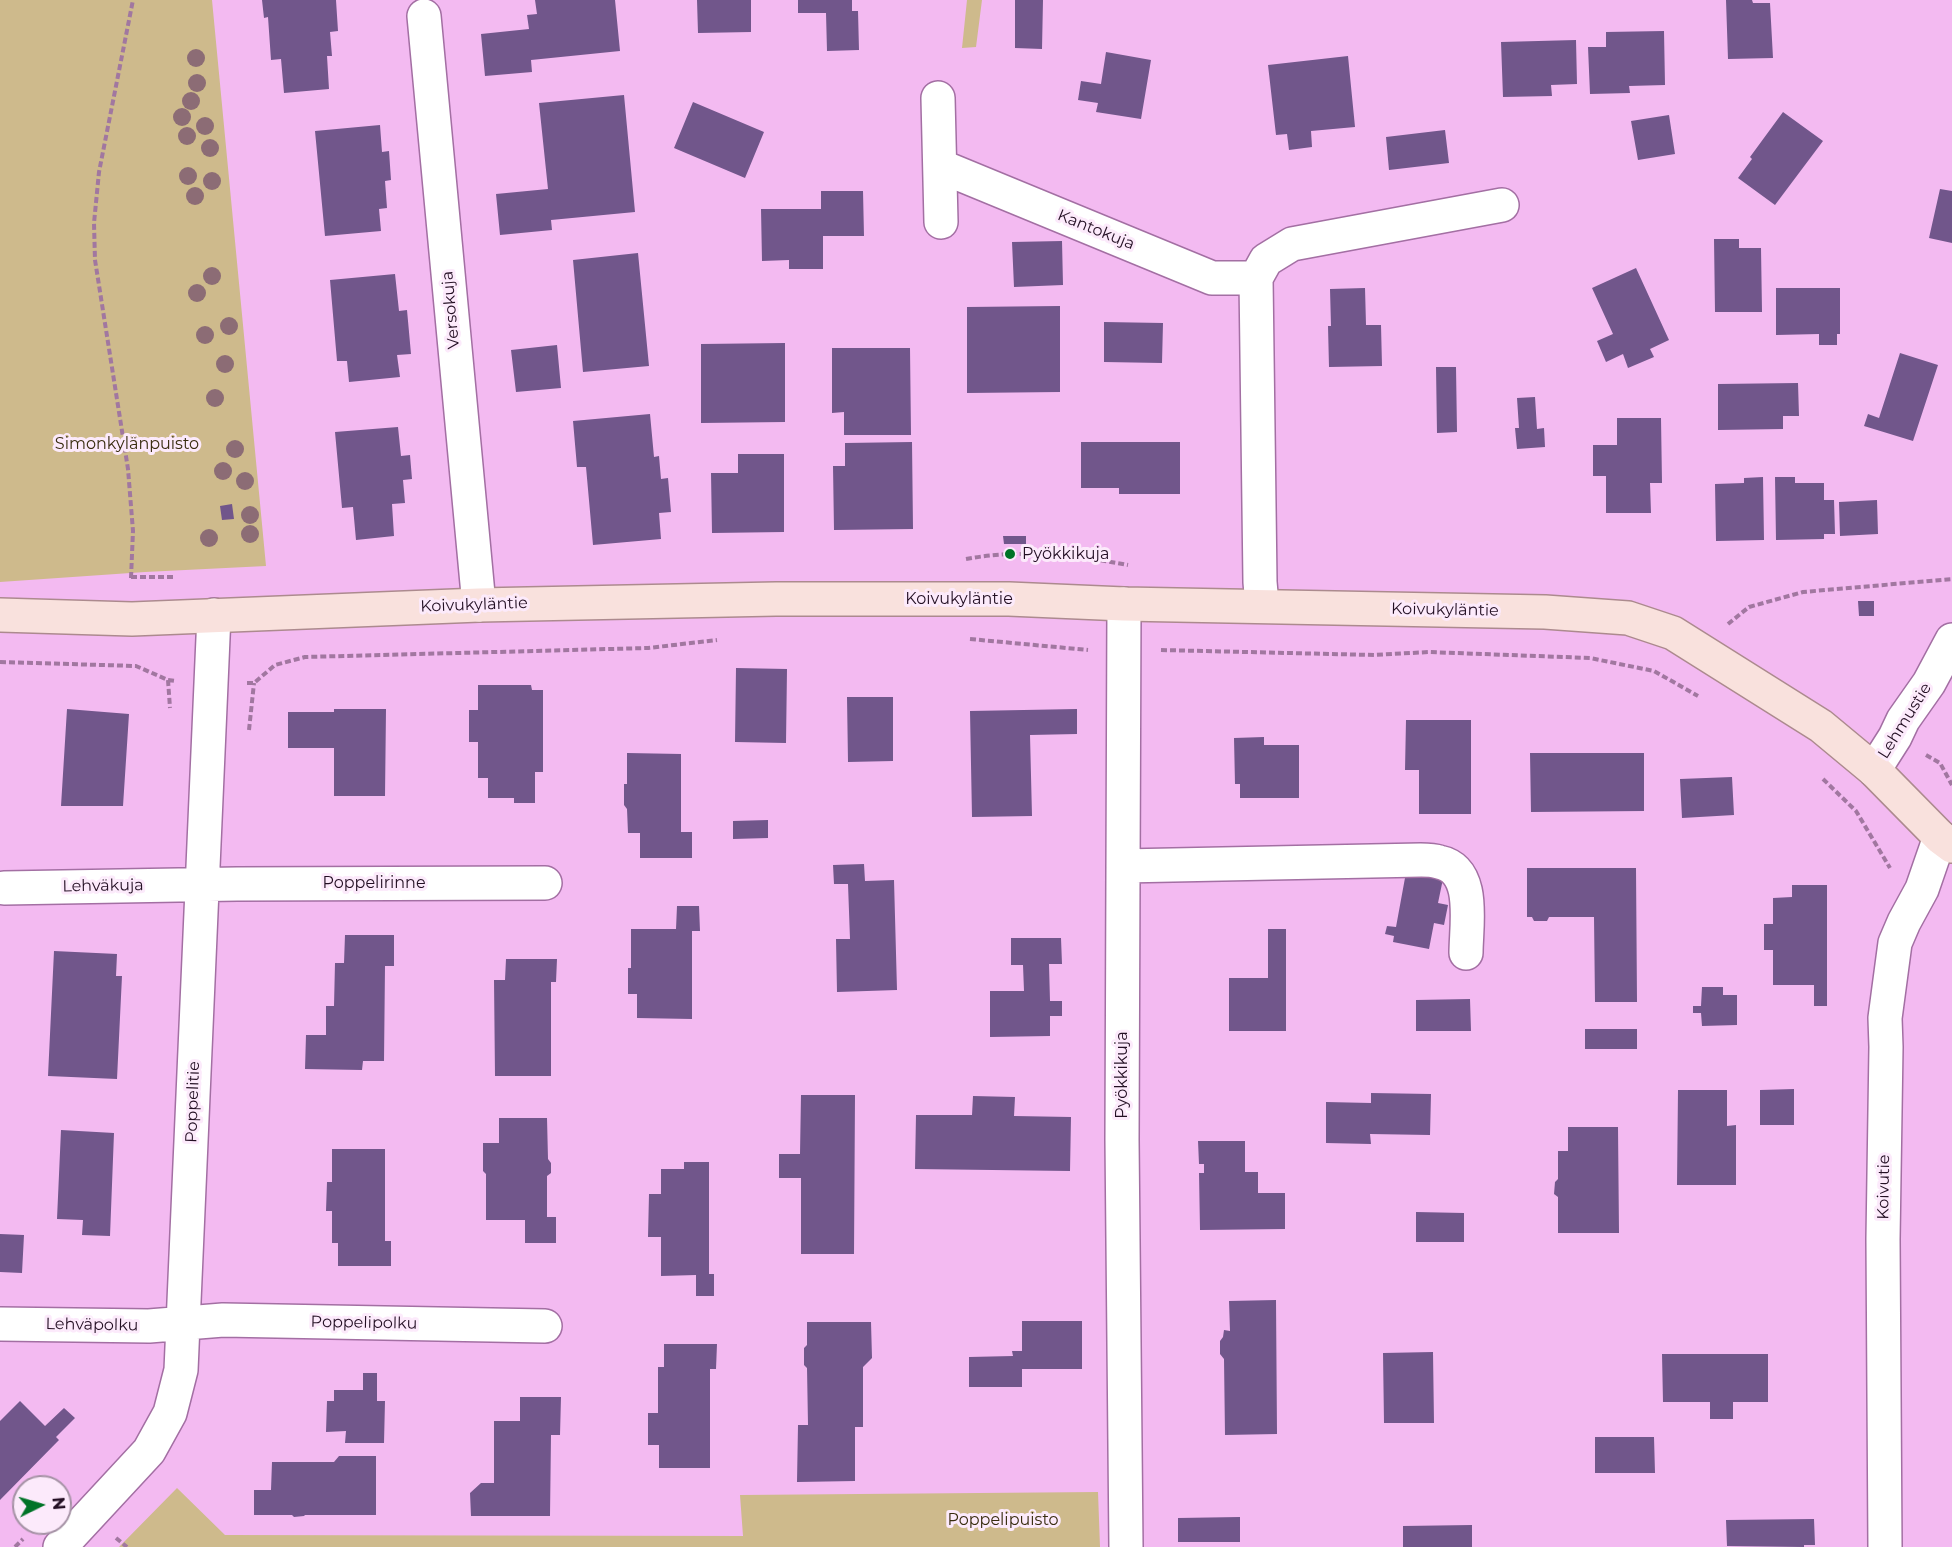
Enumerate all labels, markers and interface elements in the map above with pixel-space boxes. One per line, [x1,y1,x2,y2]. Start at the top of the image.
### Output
street label: Kantokuja [1055,206,1137,254]
street label: Versokuja [438,270,464,350]
park label: Simonkylänpuisto [55,434,199,454]
place label: Pyökkikuja [1022,544,1109,564]
marker: Pyökkikuja [1003,547,1017,561]
street label: Koivukyläntie [905,589,1013,609]
street label: Koivukyläntie [420,594,528,616]
street label: Koivukyläntie [1391,599,1499,621]
street label: Lehmustie [1874,680,1936,762]
street label: Poppelirinne [322,873,426,893]
street label: Lehväkuja [62,876,144,896]
street label: Pyökkikuja [1112,1031,1132,1119]
street label: Poppelitie [182,1061,204,1143]
street label: Koivutie [1874,1154,1894,1220]
street label: Poppelipolku [311,1312,417,1334]
street label: Lehväpolku [45,1315,139,1335]
north arrow [12,1475,72,1535]
text: N [48,1496,68,1511]
park label: Poppelipuisto [947,1510,1059,1530]

